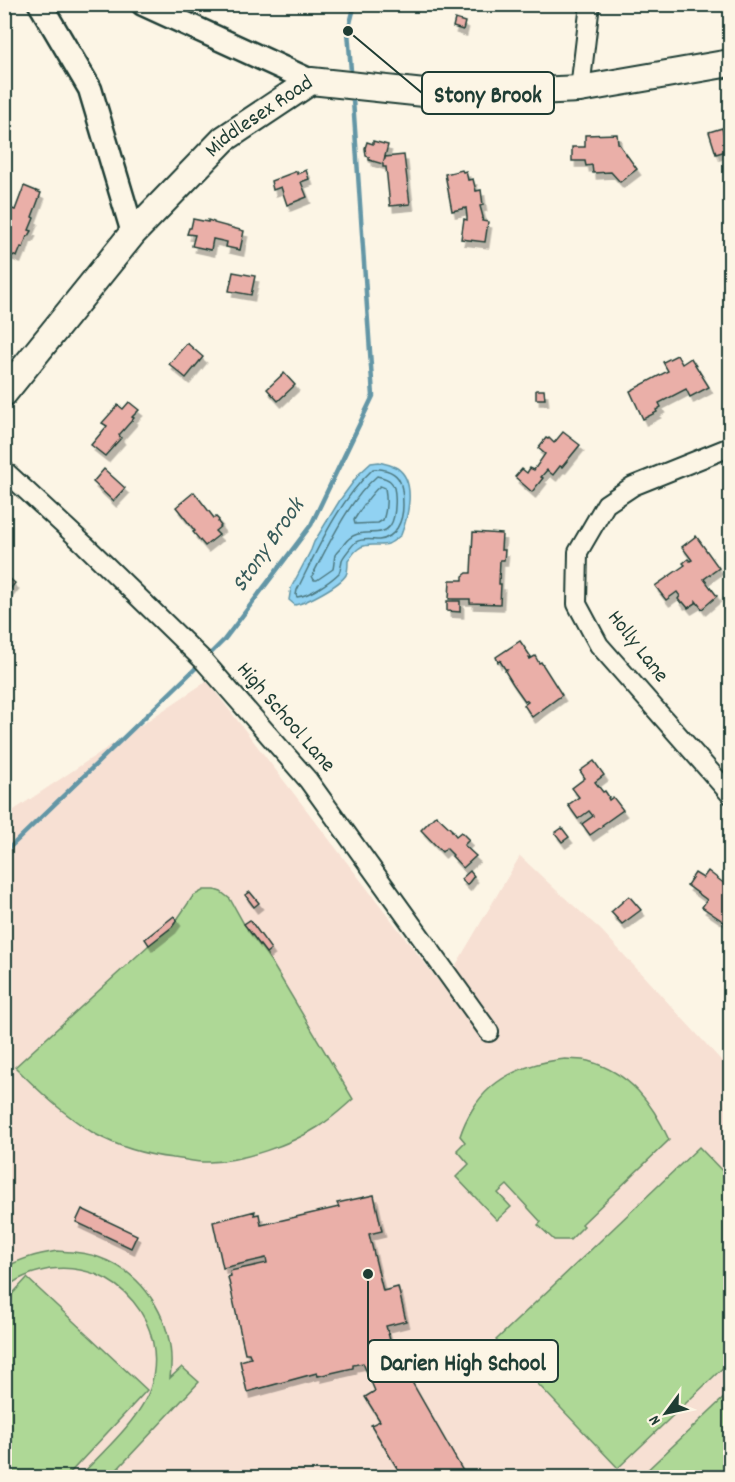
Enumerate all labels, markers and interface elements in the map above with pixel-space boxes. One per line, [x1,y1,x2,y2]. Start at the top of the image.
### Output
street label: Middlesex Road [198,68,320,165]
callout: Stony Brook [422,72,554,114]
text: Stony Brook [434,80,542,114]
water label: Stony Brook [224,490,315,600]
street label: Holly Lane [599,604,675,690]
street label: High School Lane [228,656,342,780]
callout: Darien High School [368,1340,558,1382]
text: Darien High School [380,1348,546,1382]
north arrow [636,1383,696,1443]
text: N [644,1410,667,1429]

